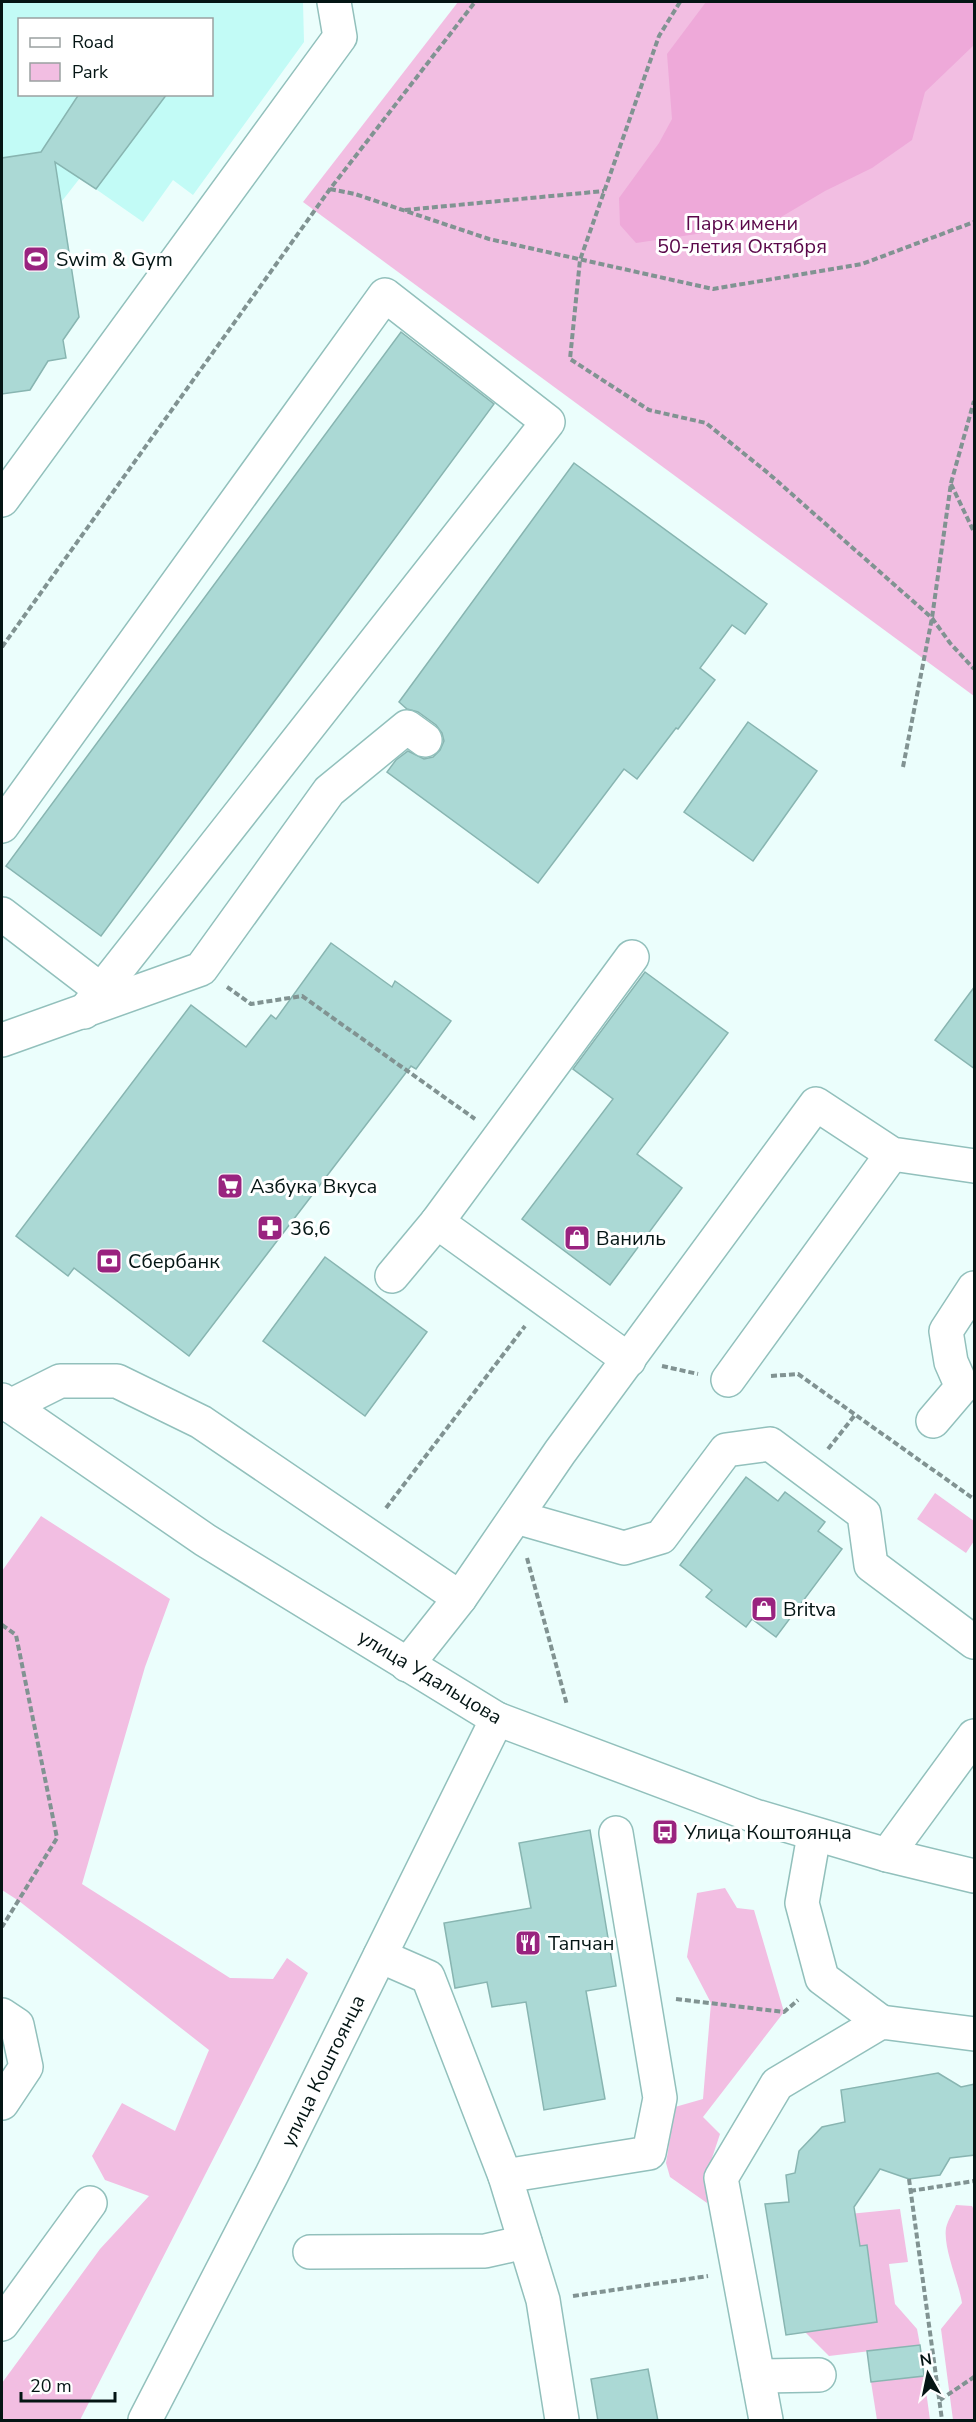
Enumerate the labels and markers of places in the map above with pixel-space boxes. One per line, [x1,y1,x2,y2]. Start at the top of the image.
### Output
sports icon: Swim & Gym [21,244,51,274]
place label: Swim & Gym [56,246,173,273]
supermarket icon: Азбука Вкуса [215,1171,245,1201]
place label: Азбука Вкуса [250,1173,377,1200]
pharmacy icon: 36,6 [255,1213,285,1243]
place label: 36,6 [290,1215,331,1242]
shop icon: Ваниль [562,1223,592,1253]
place label: Ваниль [596,1225,666,1252]
bank icon: Сбербанк [94,1246,124,1276]
place label: Сбербанк [128,1248,220,1275]
shop icon: Britva [749,1594,779,1624]
place label: Britva [783,1596,836,1623]
bus stop icon: Улица Коштоянца [650,1817,680,1847]
place label: Улица Коштоянца [683,1819,852,1846]
restaurant icon: Тапчан [513,1928,543,1958]
place label: Тапчан [548,1930,615,1957]

